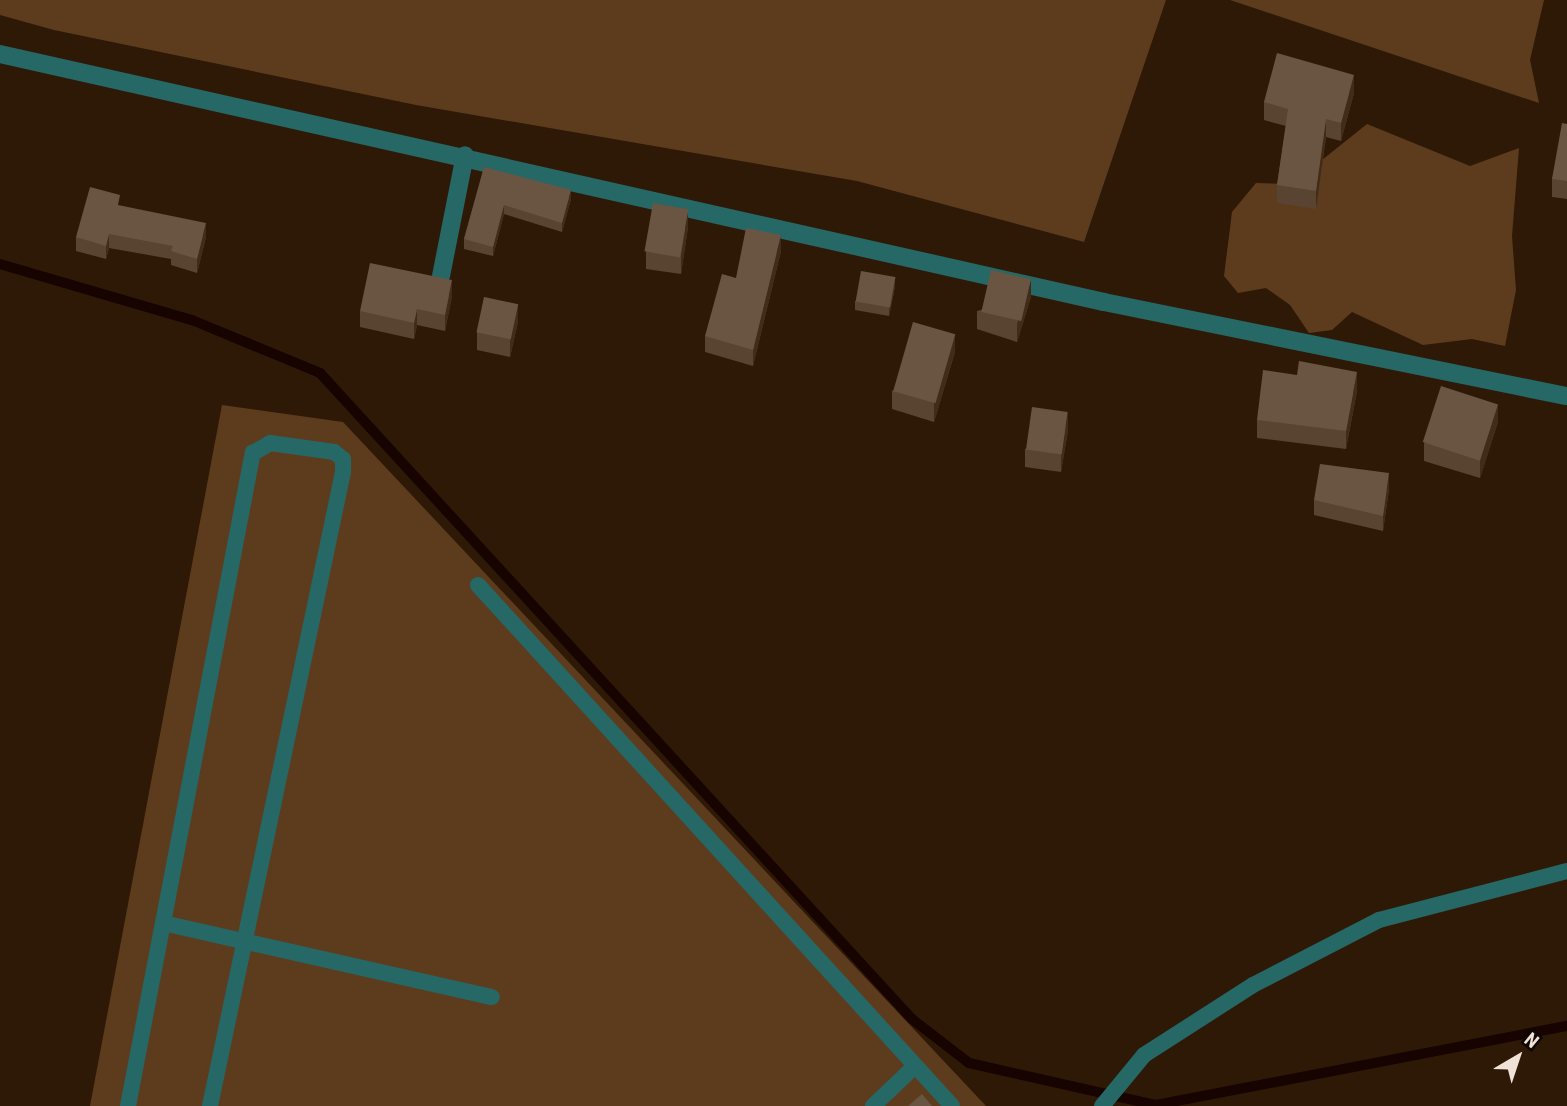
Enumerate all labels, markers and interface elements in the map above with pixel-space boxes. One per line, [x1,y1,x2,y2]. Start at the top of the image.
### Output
north arrow [1483,1022,1553,1092]
text: N [1520,1028,1543,1053]

